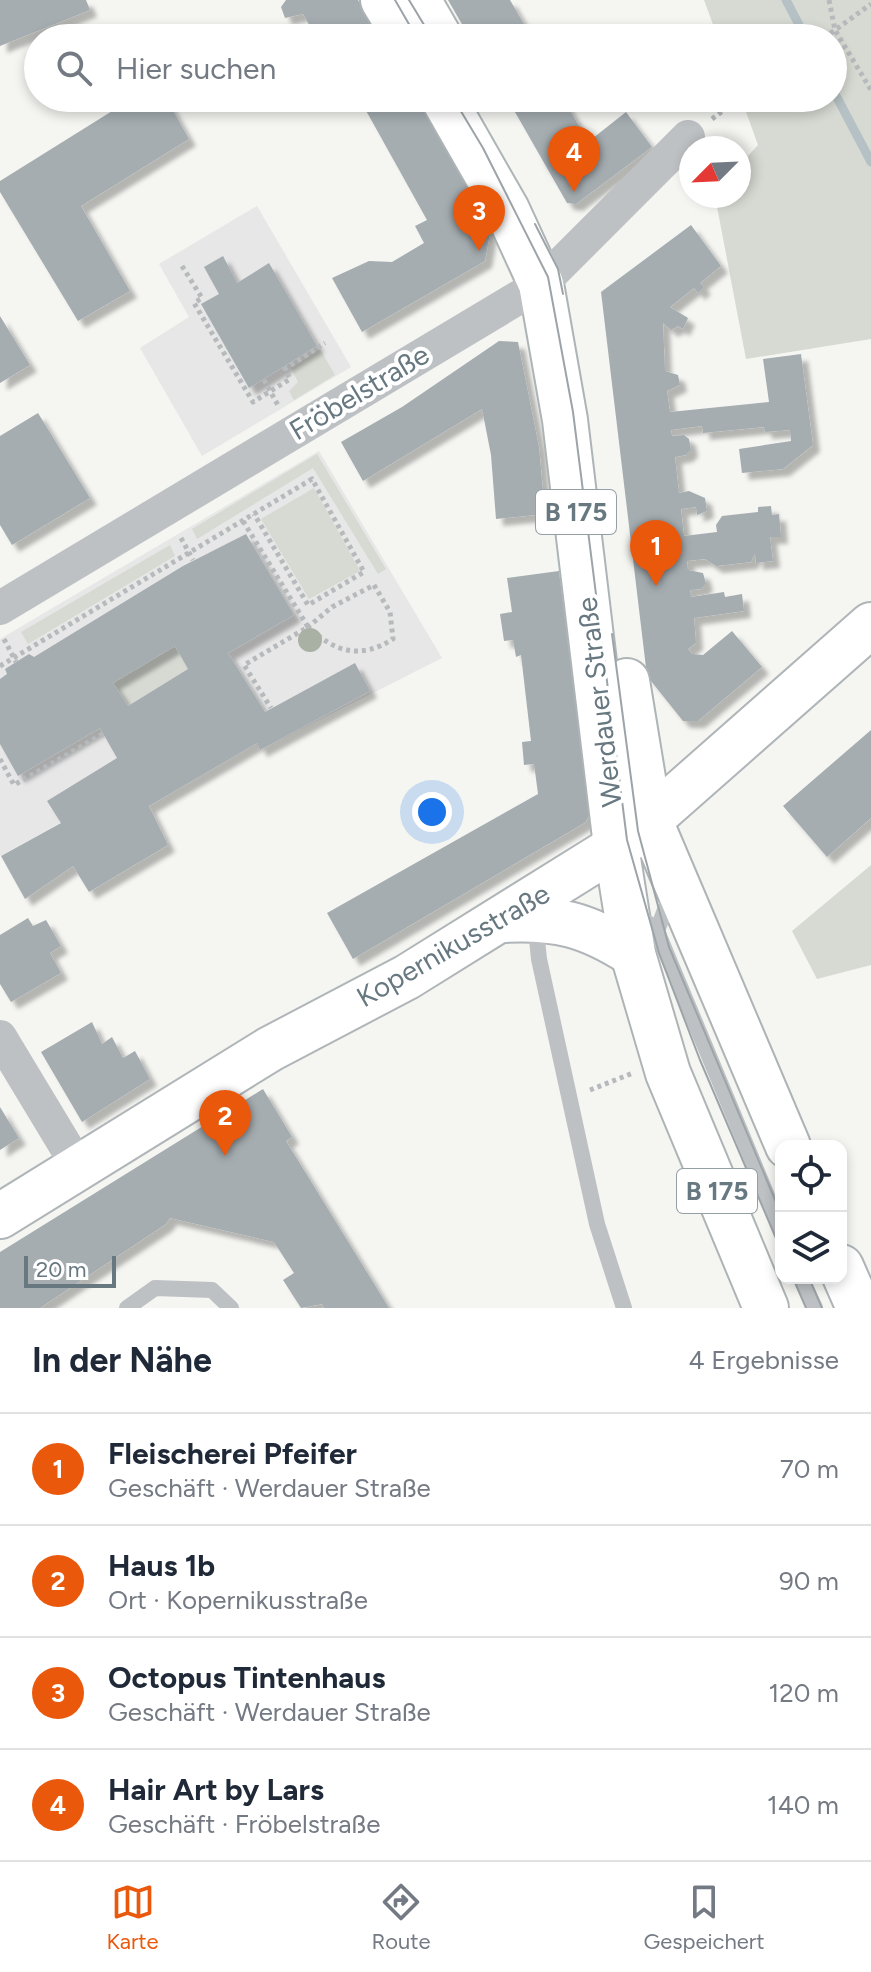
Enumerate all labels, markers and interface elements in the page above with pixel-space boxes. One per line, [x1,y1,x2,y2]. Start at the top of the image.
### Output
search box [24,24,847,112]
icon: search [52,46,96,90]
text: Hier suchen [116,50,276,87]
pin: 4 [548,126,600,192]
north arrow [679,136,751,208]
pin: 3 [453,185,505,251]
street label: Fröbelstraße [283,337,435,447]
road number: B 175 [536,490,616,534]
pin: 1 [630,520,682,586]
street label: Werdauer Straße [569,595,629,809]
your location [412,792,452,832]
street label: Kopernikusstraße [350,876,556,1014]
pin: 2 [199,1090,251,1156]
map controls [775,1140,847,1284]
button: locate [775,1140,847,1212]
road number: B 175 [677,1169,757,1213]
button: layers [775,1212,847,1284]
scale bar [24,1252,116,1288]
text: 20 m [36,1256,87,1283]
text: In der Nähe [32,1340,212,1381]
text: 4 Ergebnisse [689,1344,839,1376]
text: Fleischerei Pfeifer [108,1435,357,1472]
text: 1 [53,1453,63,1485]
text: 70 m [780,1453,839,1485]
text: Geschäft · Werdauer Straße [108,1472,431,1504]
text: Haus 1b [108,1547,215,1584]
text: 2 [50,1565,66,1597]
text: 90 m [779,1565,839,1597]
text: Ort · Kopernikusstraße [108,1584,368,1616]
text: Octopus Tintenhaus [108,1659,385,1696]
text: 3 [51,1677,65,1709]
text: 120 m [769,1677,839,1709]
text: Geschäft · Werdauer Straße [108,1696,431,1728]
text: Hair Art by Lars [108,1771,324,1808]
text: 4 [50,1789,66,1821]
text: 140 m [767,1789,839,1821]
text: Geschäft · Fröbelstraße [108,1808,380,1840]
tab: Karte [106,1880,159,1955]
tab: Route [372,1880,431,1955]
tab: Gespeichert [643,1880,765,1955]

